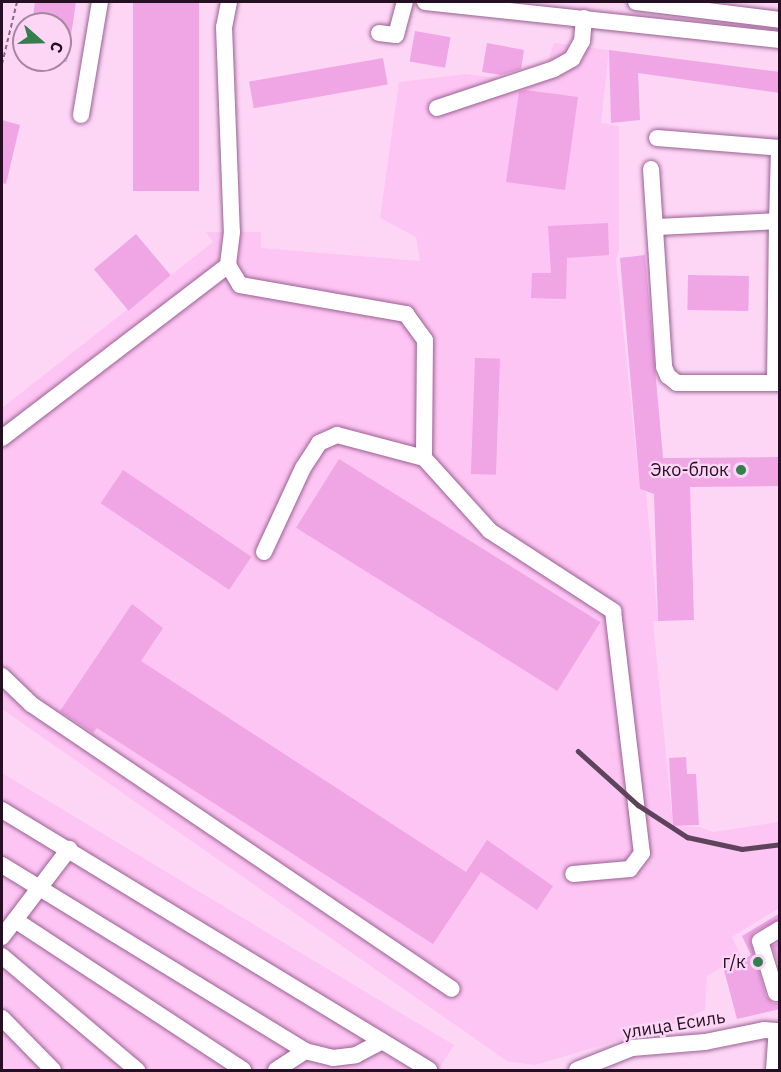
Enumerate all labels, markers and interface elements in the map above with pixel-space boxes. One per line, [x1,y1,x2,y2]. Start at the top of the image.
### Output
north arrow [12,12,72,72]
text: С [46,39,68,56]
place label: Эко-блок [650,459,729,481]
marker: Эко-блок [734,463,748,477]
place label: г/к [722,951,746,973]
marker: г/к [751,955,765,969]
street label: улица Есиль [621,1006,727,1044]

